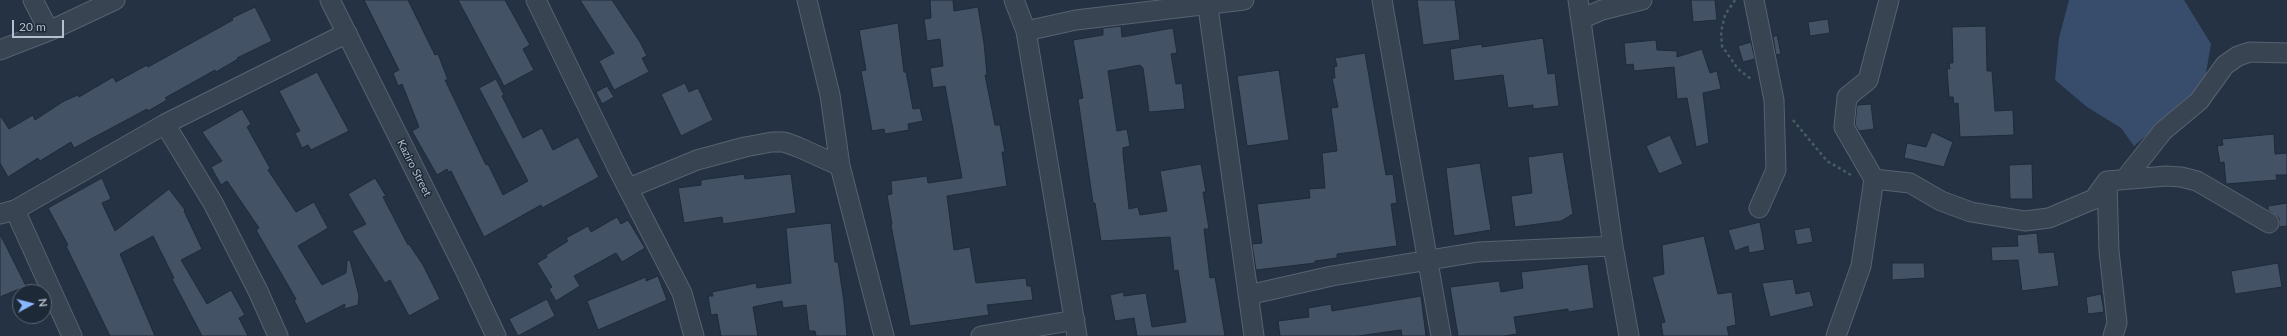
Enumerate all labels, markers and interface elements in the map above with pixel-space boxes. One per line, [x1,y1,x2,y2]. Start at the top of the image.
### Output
scale bar [14,12,66,38]
text: 20 m [19,19,46,34]
street label: Kaziro Street [394,137,434,199]
north arrow [12,284,52,324]
text: N [36,298,50,308]

